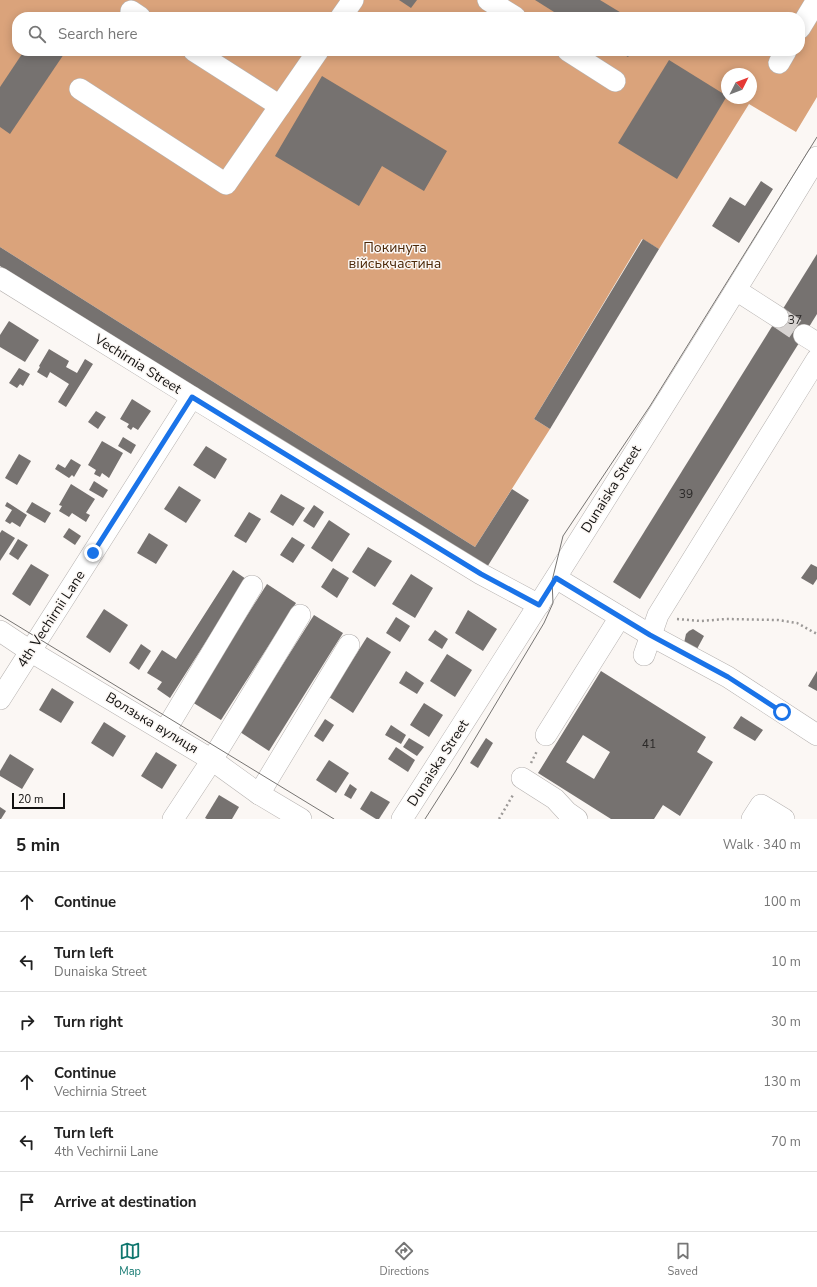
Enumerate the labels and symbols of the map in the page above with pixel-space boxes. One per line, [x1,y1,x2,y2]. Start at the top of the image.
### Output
north arrow [721,68,757,104]
park label: Покинута військчастина [349,238,441,273]
house number: 37 [788,312,802,328]
street label: Vechirnia Street [90,329,185,398]
street label: Dunaiska Street [577,442,646,536]
house number: 39 [679,486,693,502]
route end [84,544,102,562]
street label: 4th Vechirnii Lane [12,567,90,671]
street label: Волзька вулиця [102,688,202,758]
route start [773,703,791,721]
street label: Dunaiska Street [403,716,473,810]
house number: 41 [642,736,656,752]
scale bar [12,791,65,810]

